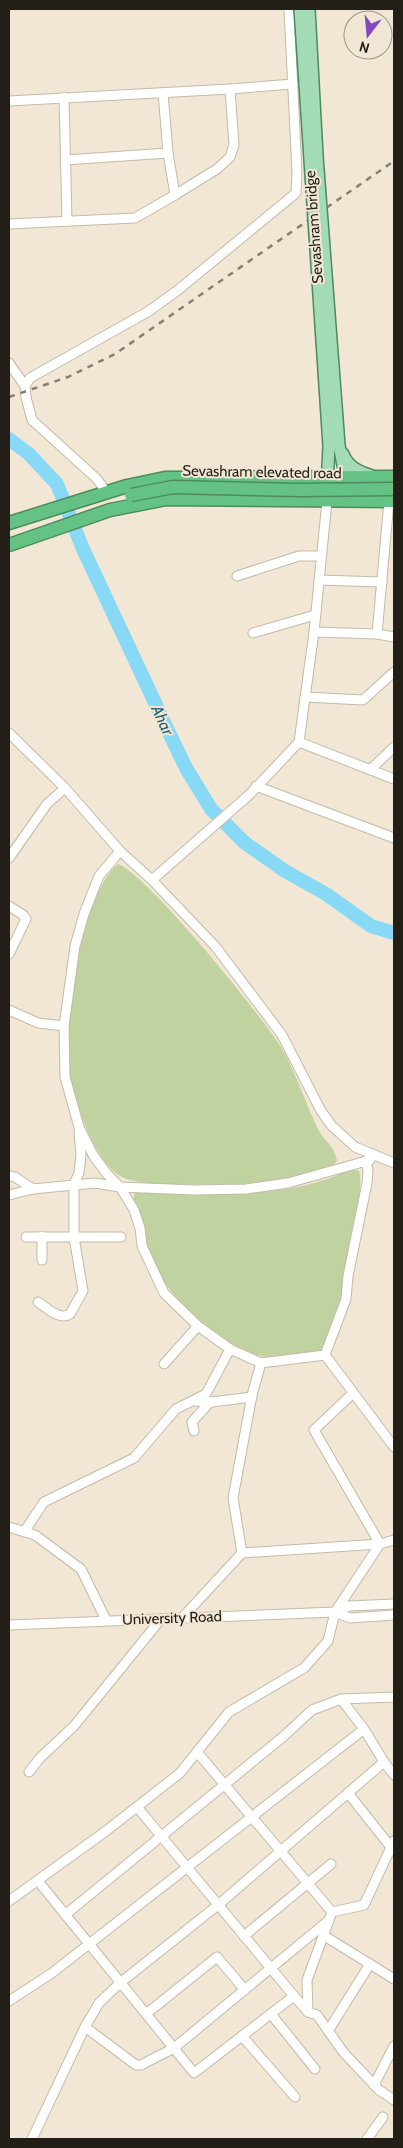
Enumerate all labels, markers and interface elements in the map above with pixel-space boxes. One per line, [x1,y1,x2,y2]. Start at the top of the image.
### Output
north arrow [343,10,393,60]
text: N [357,37,372,58]
street label: Sevashram bridge [301,170,327,284]
street label: Sevashram elevated road [182,462,342,482]
water label: Ahar [147,701,178,739]
street label: University Road [122,1607,222,1629]

